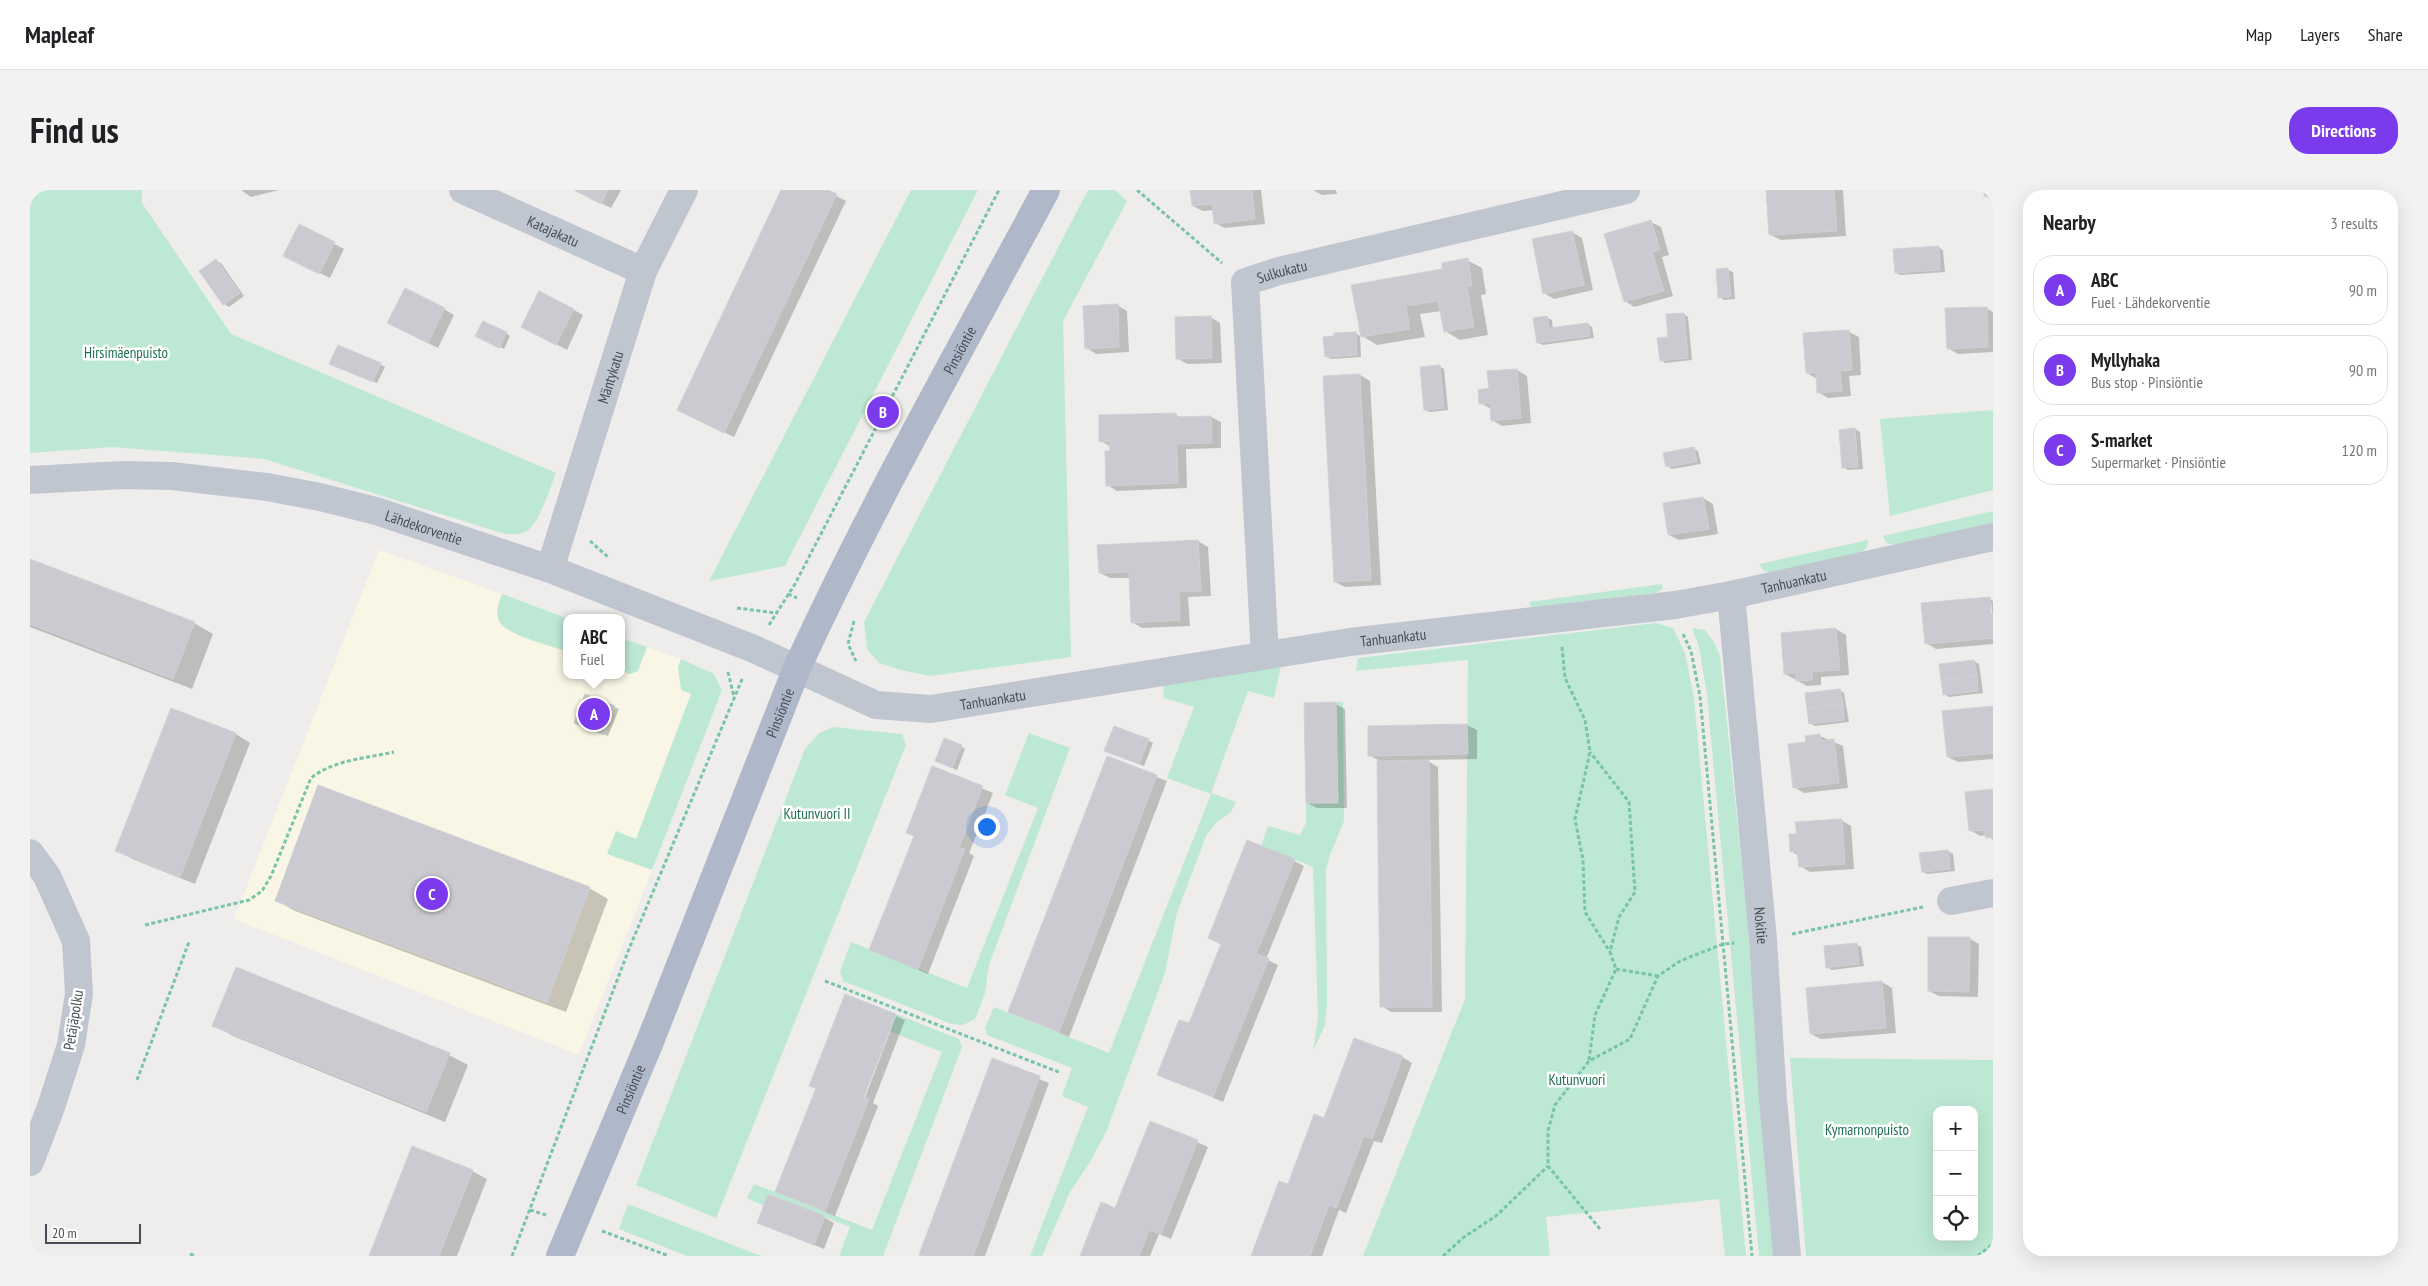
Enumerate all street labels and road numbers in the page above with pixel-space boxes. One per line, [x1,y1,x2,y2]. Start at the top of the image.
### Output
street label: Katajakatu [524,211,582,251]
street label: Sulkukatu [1254,255,1309,287]
street label: Pinsiöntie [939,323,980,377]
street label: Mäntykatu [593,348,627,406]
street label: Lähdekorventie [383,505,465,549]
street label: Tanhuankatu [1759,565,1828,598]
street label: Tanhuankatu [1359,624,1427,650]
street label: Tanhuankatu [959,684,1027,714]
street label: Pinsiöntie [761,685,798,740]
street label: Nokitie [1750,906,1773,945]
street label: Petäjäpolku [59,989,87,1051]
street label: Pinsiöntie [611,1062,649,1117]

